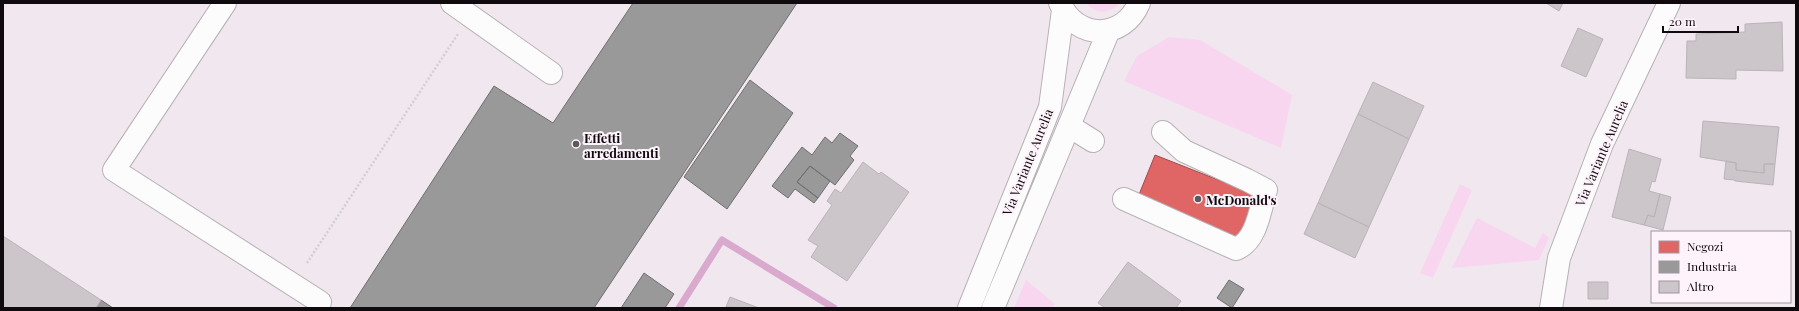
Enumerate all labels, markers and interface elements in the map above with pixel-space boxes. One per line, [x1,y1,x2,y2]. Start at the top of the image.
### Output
scale bar [1663,8,1738,34]
text: 20 m [1669,13,1696,29]
street label: Via Variante Aurelia [1571,97,1631,210]
street label: Via Variante Aurelia [997,106,1056,219]
place label: Effetti arredamenti [584,129,659,161]
marker: Effetti arredamenti [571,139,581,149]
place label: McDonald's [1206,191,1277,208]
marker: McDonald's [1193,194,1203,204]
legend [1651,231,1791,303]
text: Negozi [1687,238,1724,254]
text: Industria [1687,258,1737,274]
text: Altro [1686,278,1714,294]

